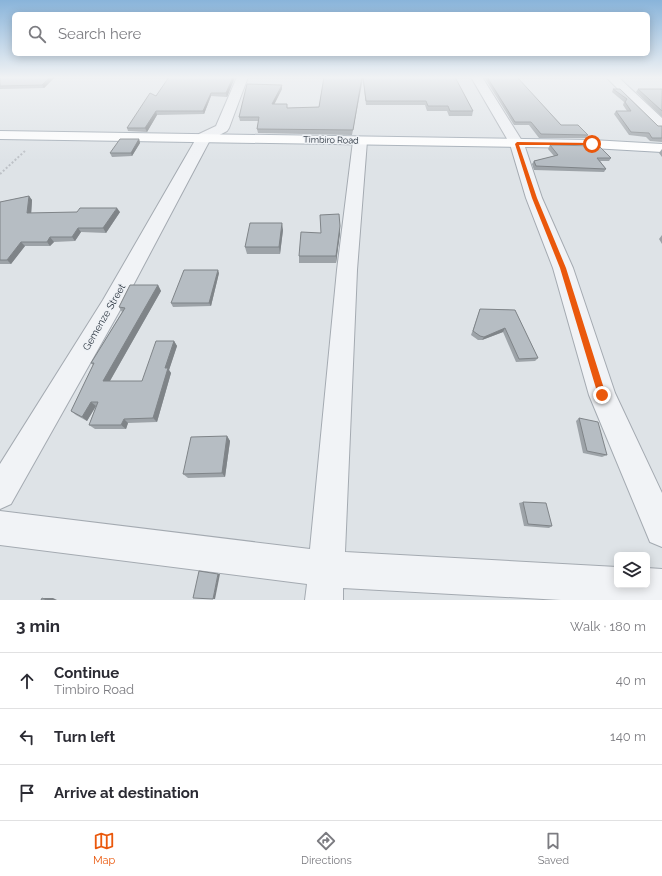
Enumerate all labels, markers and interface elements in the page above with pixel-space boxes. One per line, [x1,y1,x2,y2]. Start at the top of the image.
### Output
search box [12,12,650,56]
icon: search [26,23,48,45]
text: Search here [58,25,141,43]
street label: Timbiro Road [303,135,359,145]
route start [583,135,601,153]
street label: Gemenze Street [81,281,128,352]
route end [593,386,611,404]
map controls [614,552,650,588]
button: layers [614,552,650,588]
text: 3 min [16,616,60,636]
text: Walk · 180 m [570,619,646,634]
text: Continue [54,664,119,682]
icon: ahead [16,670,38,692]
text: 40 m [616,673,646,688]
text: Timbiro Road [54,682,134,697]
icon: left [16,726,38,748]
text: Turn left [54,728,115,746]
text: 140 m [610,729,646,744]
icon: arrive [16,782,38,804]
text: Arrive at destination [54,784,199,802]
tab: Map [93,830,115,867]
tab: Directions [301,830,352,867]
tab: Saved [538,830,569,867]

